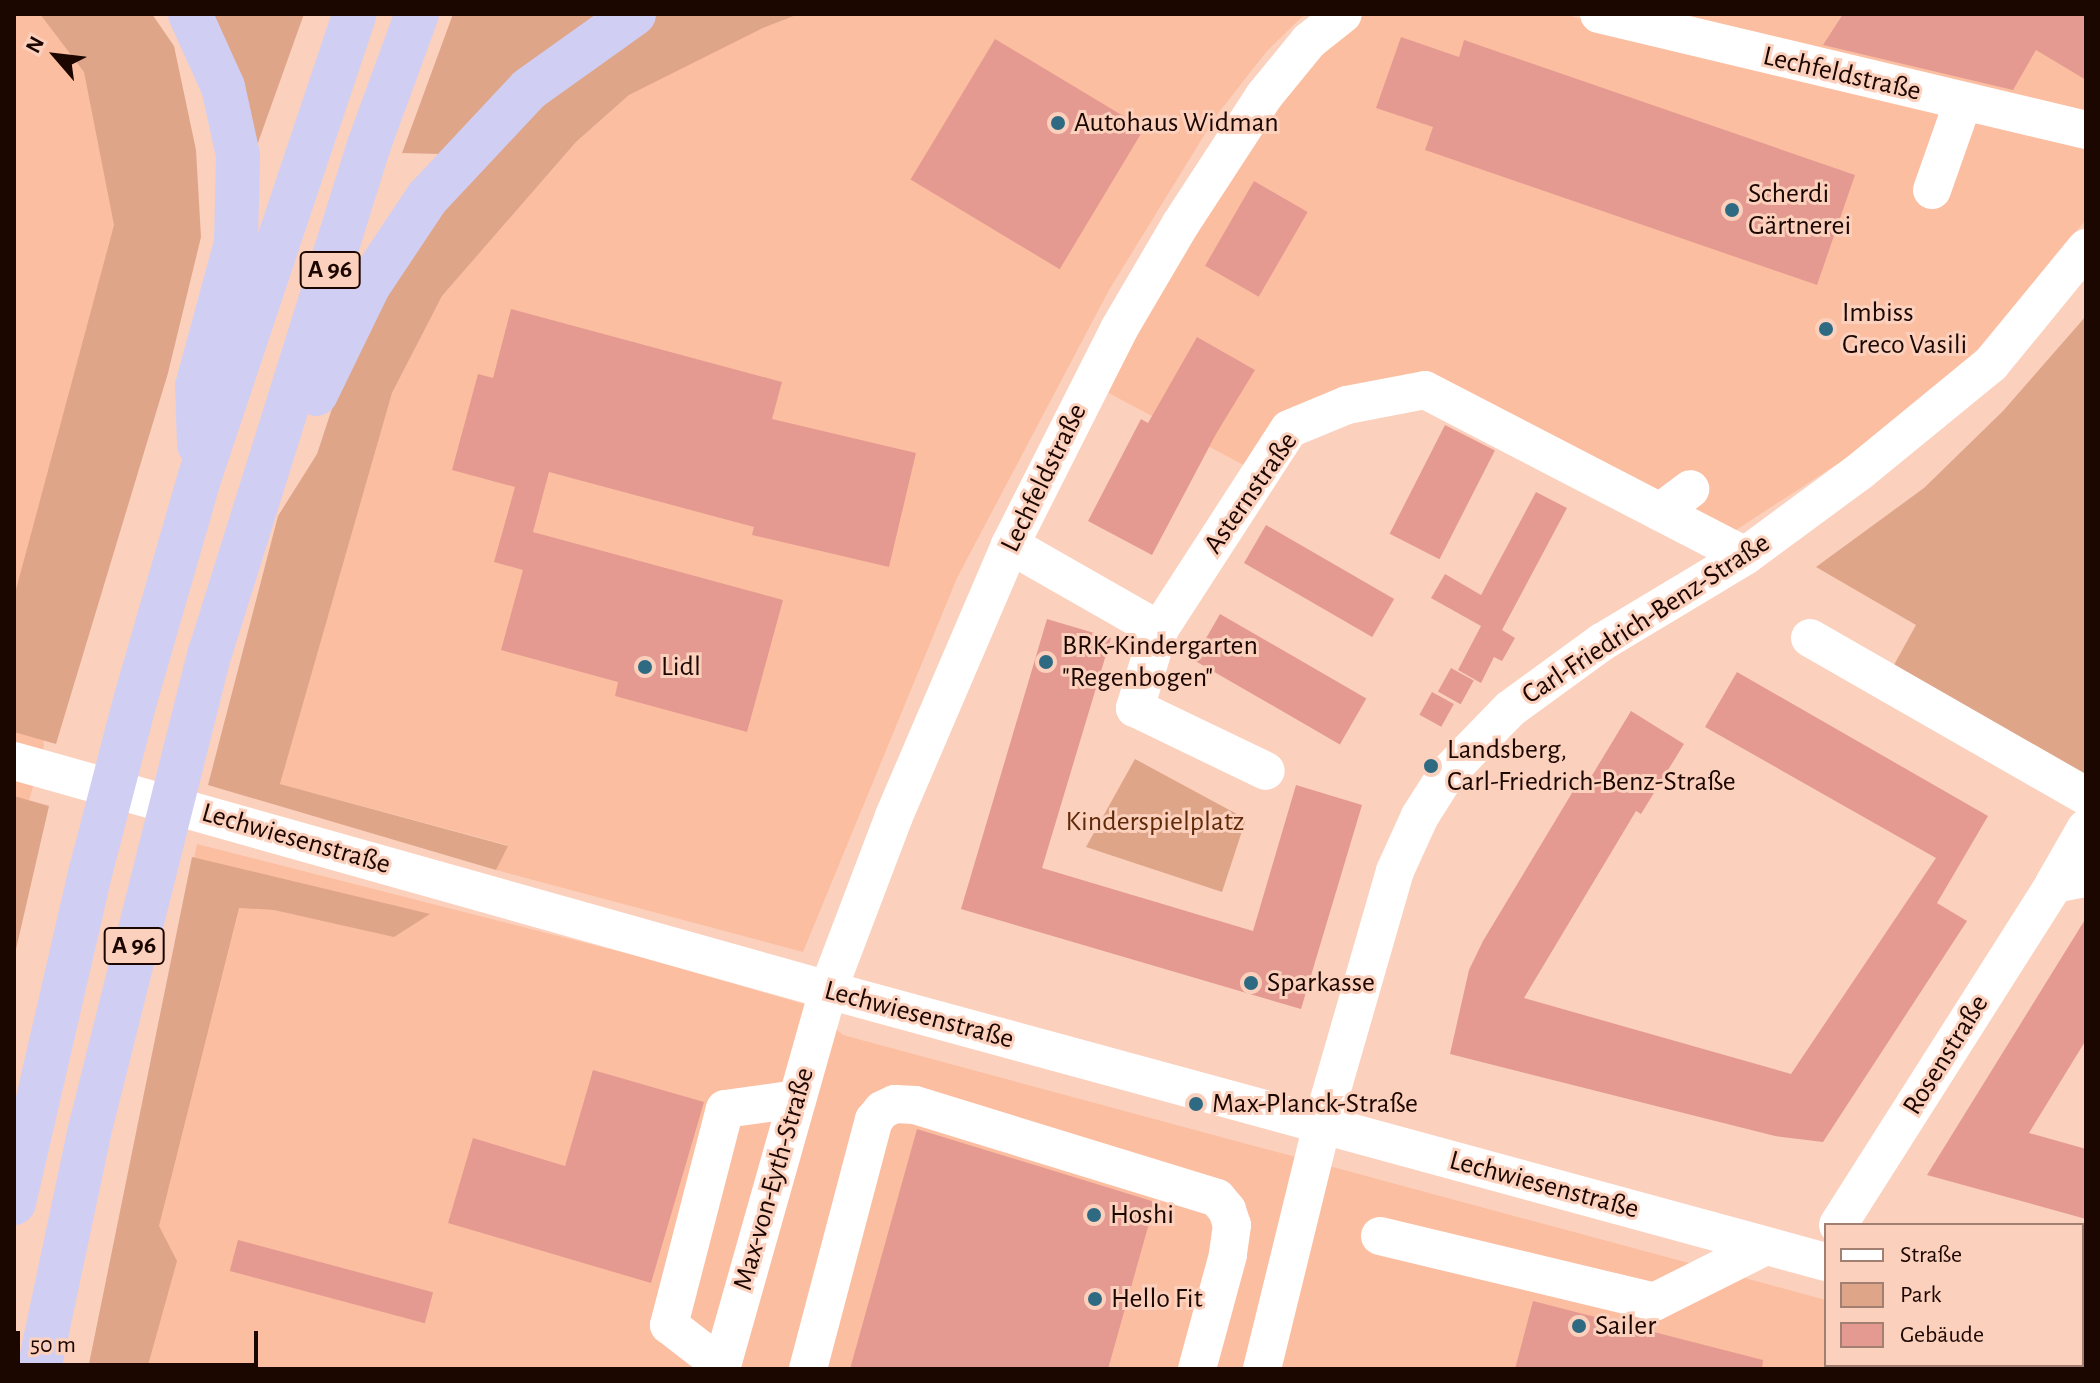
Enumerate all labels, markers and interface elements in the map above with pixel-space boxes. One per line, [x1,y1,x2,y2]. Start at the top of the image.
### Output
north arrow [16,16,96,96]
text: N [22,33,48,57]
street label: Lechfeldstraße [1760,40,1924,108]
place label: Autohaus Widman [1074,106,1279,140]
marker: Autohaus Widman [1049,114,1067,132]
place label: Scherdi Gärtnerei [1748,177,1851,243]
marker: Scherdi Gärtnerei [1723,201,1741,219]
road number: A 96 [298,248,362,292]
place label: Imbiss Greco Vasili [1842,296,1967,362]
marker: Imbiss Greco Vasili [1817,320,1835,338]
street label: Lechfeldstraße [994,398,1094,558]
street label: Asternstraße [1197,426,1305,560]
street label: Carl-Friedrich-Benz-Straße [1516,526,1776,712]
place label: BRK-Kindergarten "Regenbogen" [1062,629,1258,695]
place label: Lidl [661,650,701,684]
marker: BRK-Kindergarten "Regenbogen" [1037,653,1055,671]
marker: Lidl [636,658,654,676]
place label: Landsberg, Carl-Friedrich-Benz-Straße [1447,733,1736,799]
marker: Landsberg, Carl-Friedrich-Benz-Straße [1422,757,1440,775]
street label: Lechwiesenstraße [198,796,394,882]
park label: Kinderspielplatz [1066,805,1244,839]
road number: A 96 [102,924,166,968]
place label: Sparkasse [1267,966,1375,1000]
street label: Lechwiesenstraße [821,974,1017,1056]
marker: Sparkasse [1242,974,1260,992]
street label: Rosenstraße [1896,989,1996,1121]
street label: Max-von-Eyth-Straße [726,1064,822,1294]
place label: Max-Planck-Straße [1212,1087,1418,1121]
marker: Max-Planck-Straße [1187,1095,1205,1113]
street label: Lechwiesenstraße [1446,1144,1642,1226]
place label: Hoshi [1110,1198,1174,1232]
marker: Hoshi [1085,1206,1103,1224]
legend [1824,1223,2084,1367]
text: Straße [1900,1243,1962,1267]
place label: Hello Fit [1111,1282,1203,1316]
text: Park [1900,1283,1941,1307]
marker: Hello Fit [1086,1290,1104,1308]
place label: Sailer [1595,1309,1656,1343]
scale bar [20,1315,262,1365]
marker: Sailer [1570,1317,1588,1335]
text: Gebäude [1900,1323,1984,1347]
text: 50 m [30,1333,76,1357]

